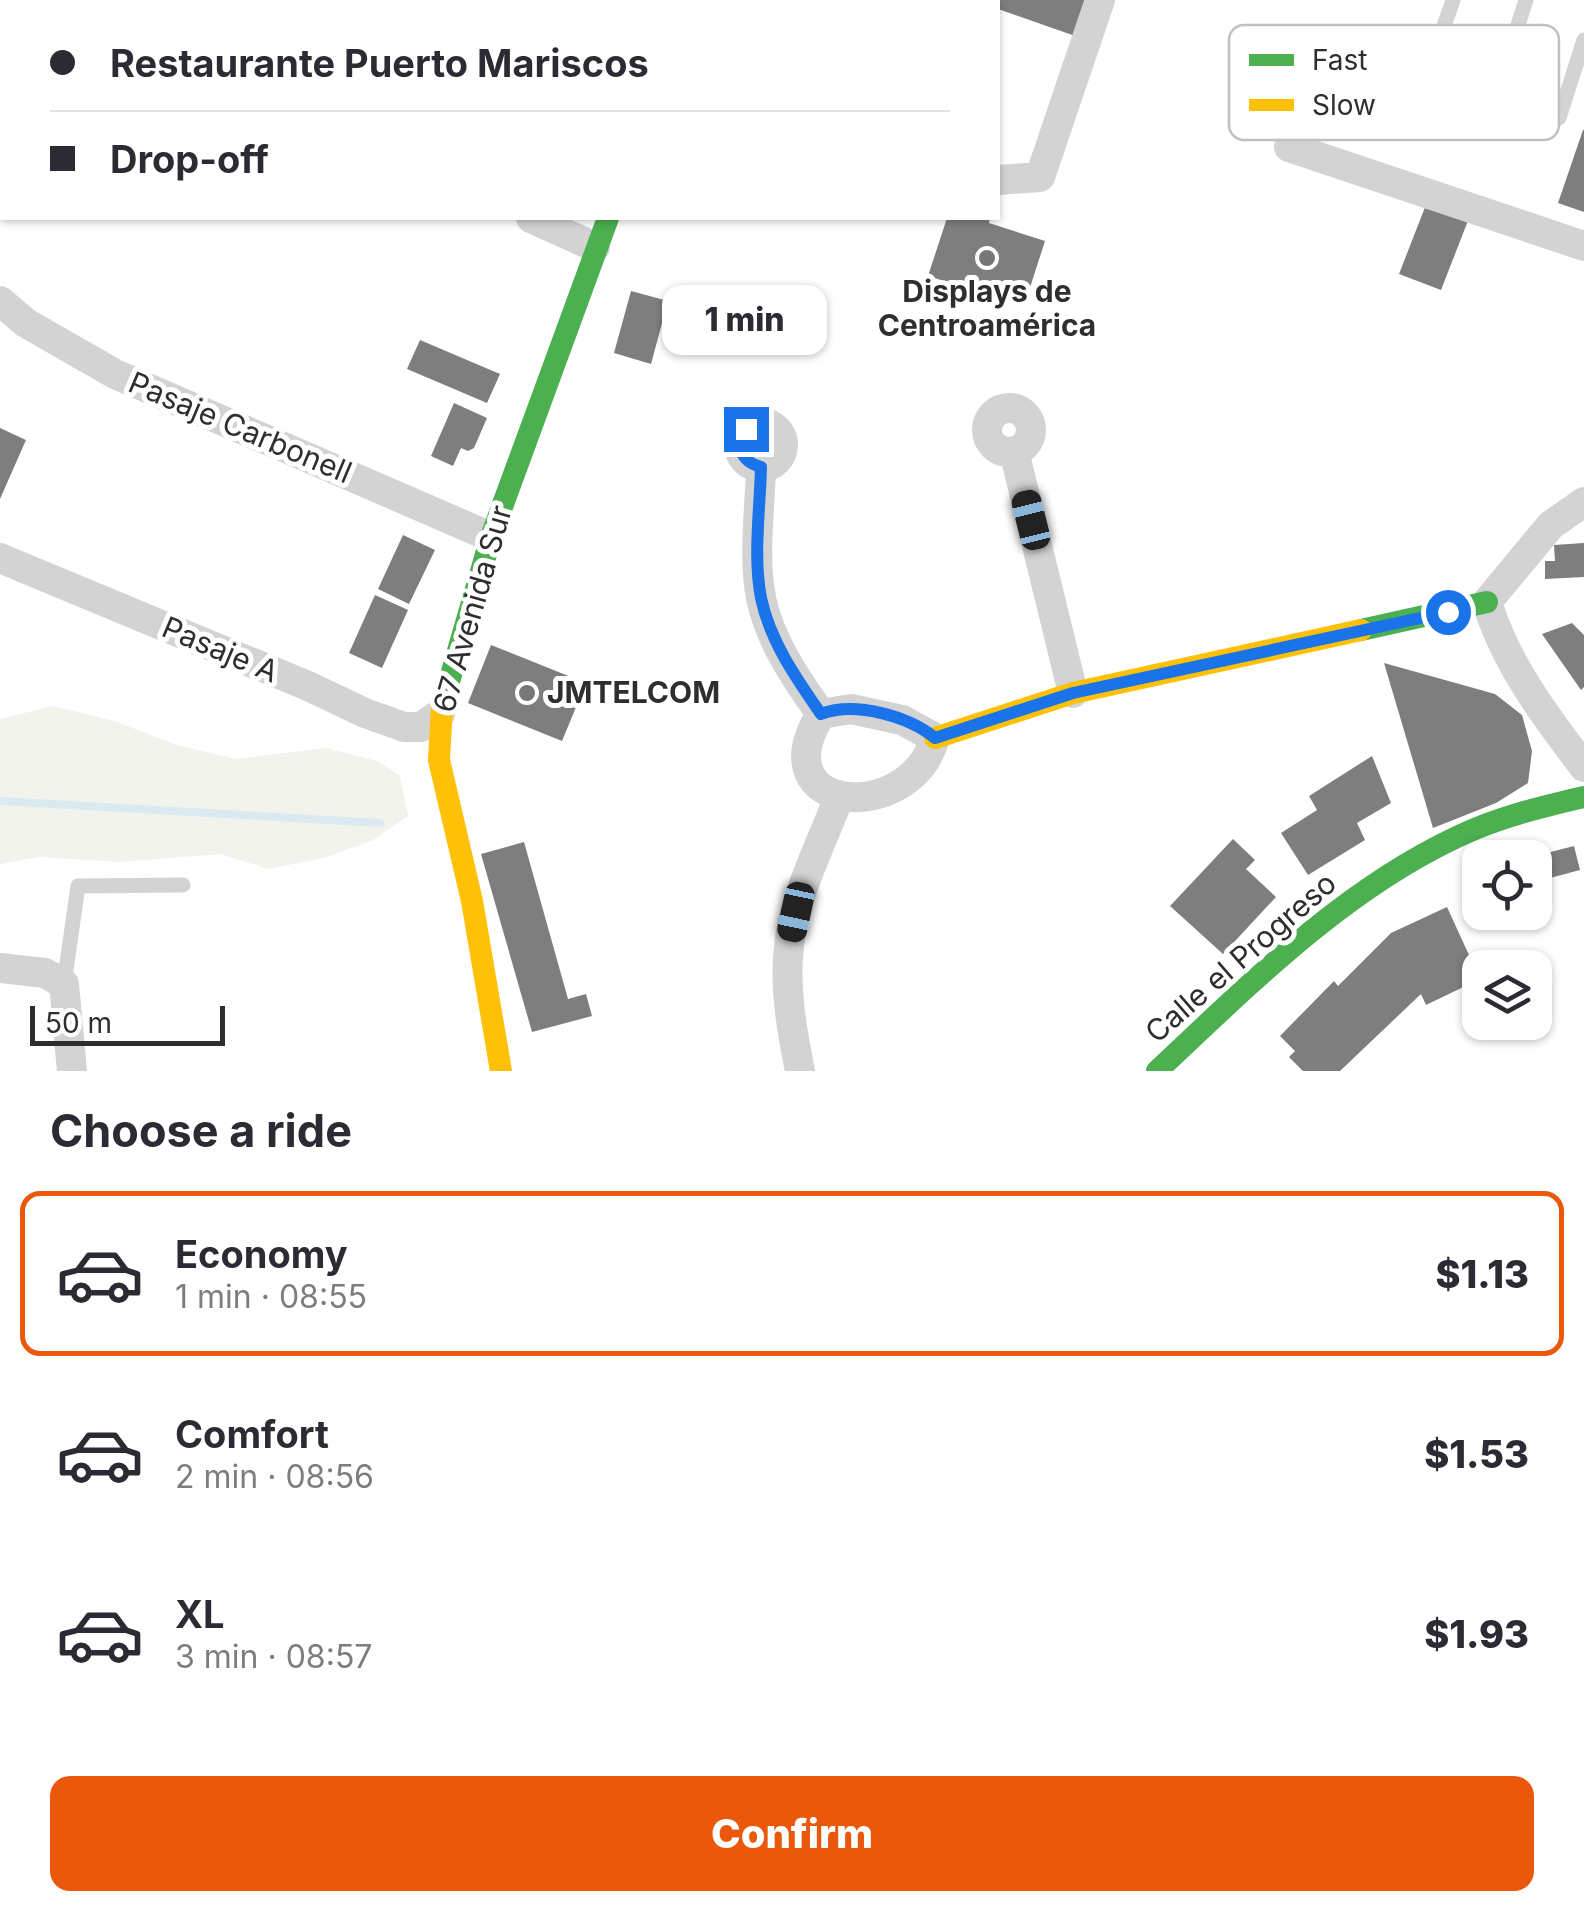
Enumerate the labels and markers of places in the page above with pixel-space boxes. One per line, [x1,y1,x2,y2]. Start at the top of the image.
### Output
marker: Displays de Centroamérica [976,247,998,269]
place label: Displays de Centroamérica [878,273,1096,343]
place label: JMTELCOM [547,674,720,710]
marker: JMTELCOM [516,682,538,704]

